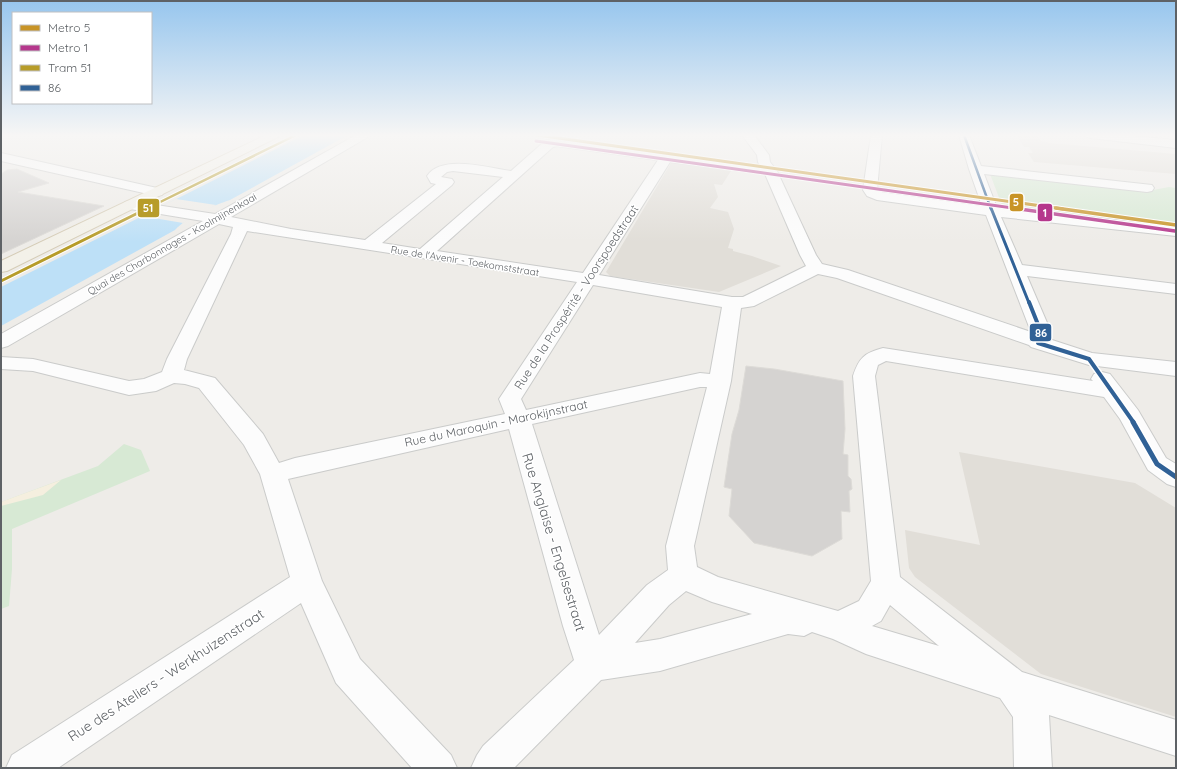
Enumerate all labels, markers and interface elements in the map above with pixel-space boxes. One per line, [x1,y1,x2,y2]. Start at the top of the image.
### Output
legend [12,12,152,104]
text: Metro 5 [48,20,90,35]
text: Metro 1 [48,40,88,55]
text: Tram 51 [48,60,91,75]
text: 86 [48,80,61,95]
street label: Quai des Charbonnages - Koolmijnenkaai [85,190,259,298]
line badge: 5 [1009,193,1024,212]
text: 5 [1013,195,1019,209]
line badge: 51 [137,198,160,218]
text: 51 [143,201,153,215]
street label: Rue de la Prospérité - Voorspoedstraat [511,202,641,392]
line badge: 1 [1037,203,1053,222]
text: 1 [1043,206,1047,220]
street label: Rue de l'Avenir - Toekomststraat [390,243,541,279]
line badge: 86 [1029,323,1052,342]
text: 86 [1035,326,1047,340]
street label: Rue du Maroquin - Marokijnstraat [403,396,589,450]
street label: Rue Anglaise - Engelsestraat [518,451,590,634]
street label: Rue des Ateliers - Werkhuizenstraat [64,605,268,745]

